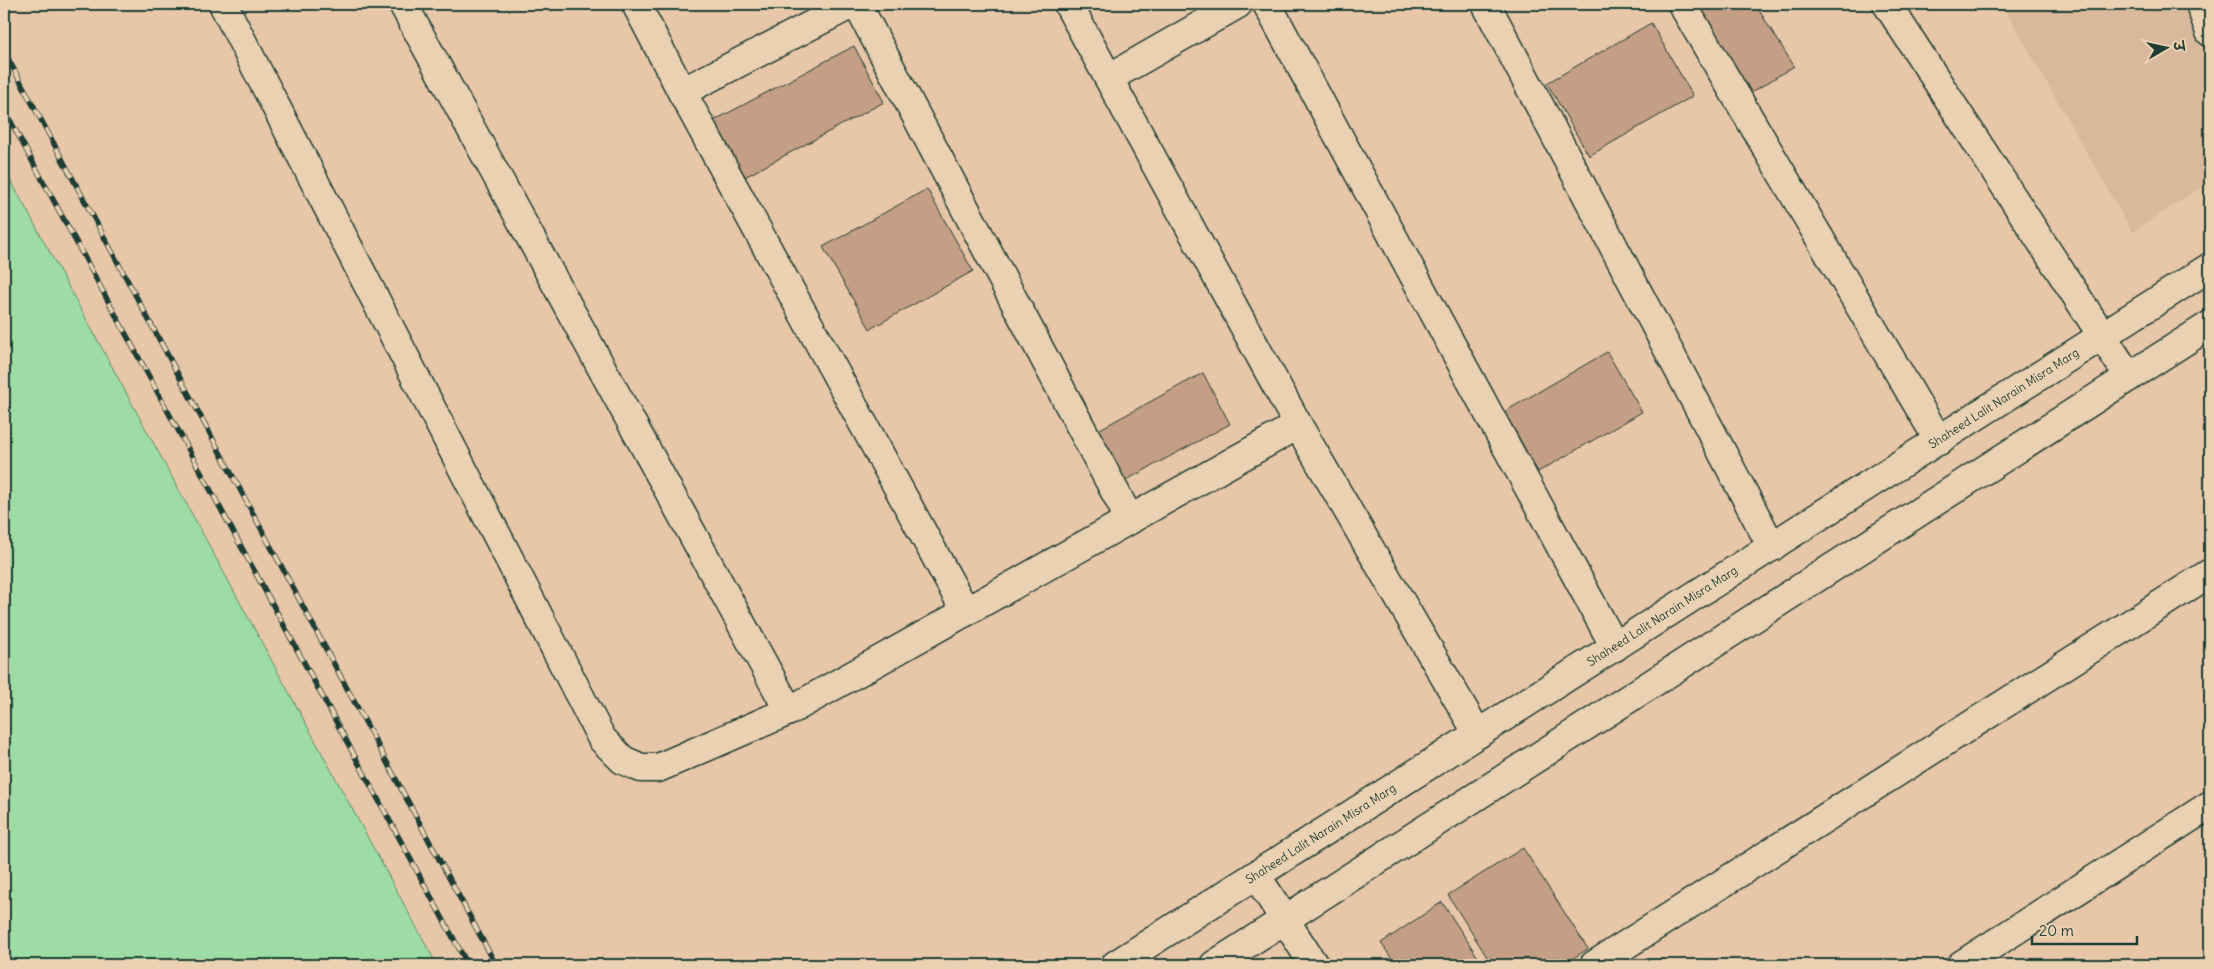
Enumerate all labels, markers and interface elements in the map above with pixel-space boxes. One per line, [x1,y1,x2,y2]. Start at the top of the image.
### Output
north arrow [2142,22,2192,72]
text: उ [2169,38,2189,54]
street label: Shaheed Lalit Narain Misra Marg [1926,345,2082,452]
street label: Shaheed Lalit Narain Misra Marg [1584,562,1740,669]
street label: Shaheed Lalit Narain Misra Marg [1242,780,1398,887]
scale bar [2032,914,2136,946]
text: 20 m [2039,921,2074,940]

